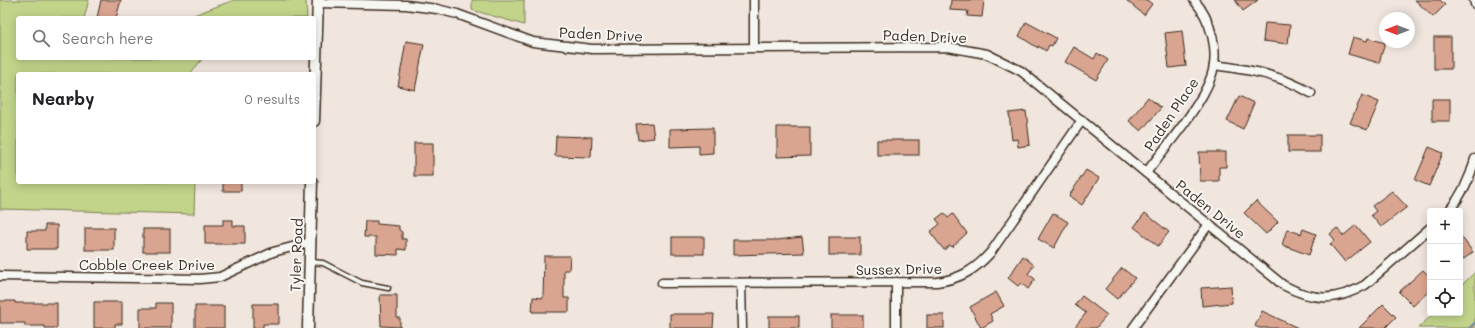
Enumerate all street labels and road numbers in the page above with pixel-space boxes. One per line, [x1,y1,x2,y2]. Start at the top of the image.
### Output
street label: Paden Drive [559,22,643,46]
street label: Paden Drive [883,25,967,47]
street label: Paden Place [1139,74,1203,154]
street label: Paden Drive [1172,175,1250,243]
street label: Tyler Road [285,218,307,292]
street label: Cobble Creek Drive [79,255,215,274]
street label: Sussex Drive [856,259,942,279]

